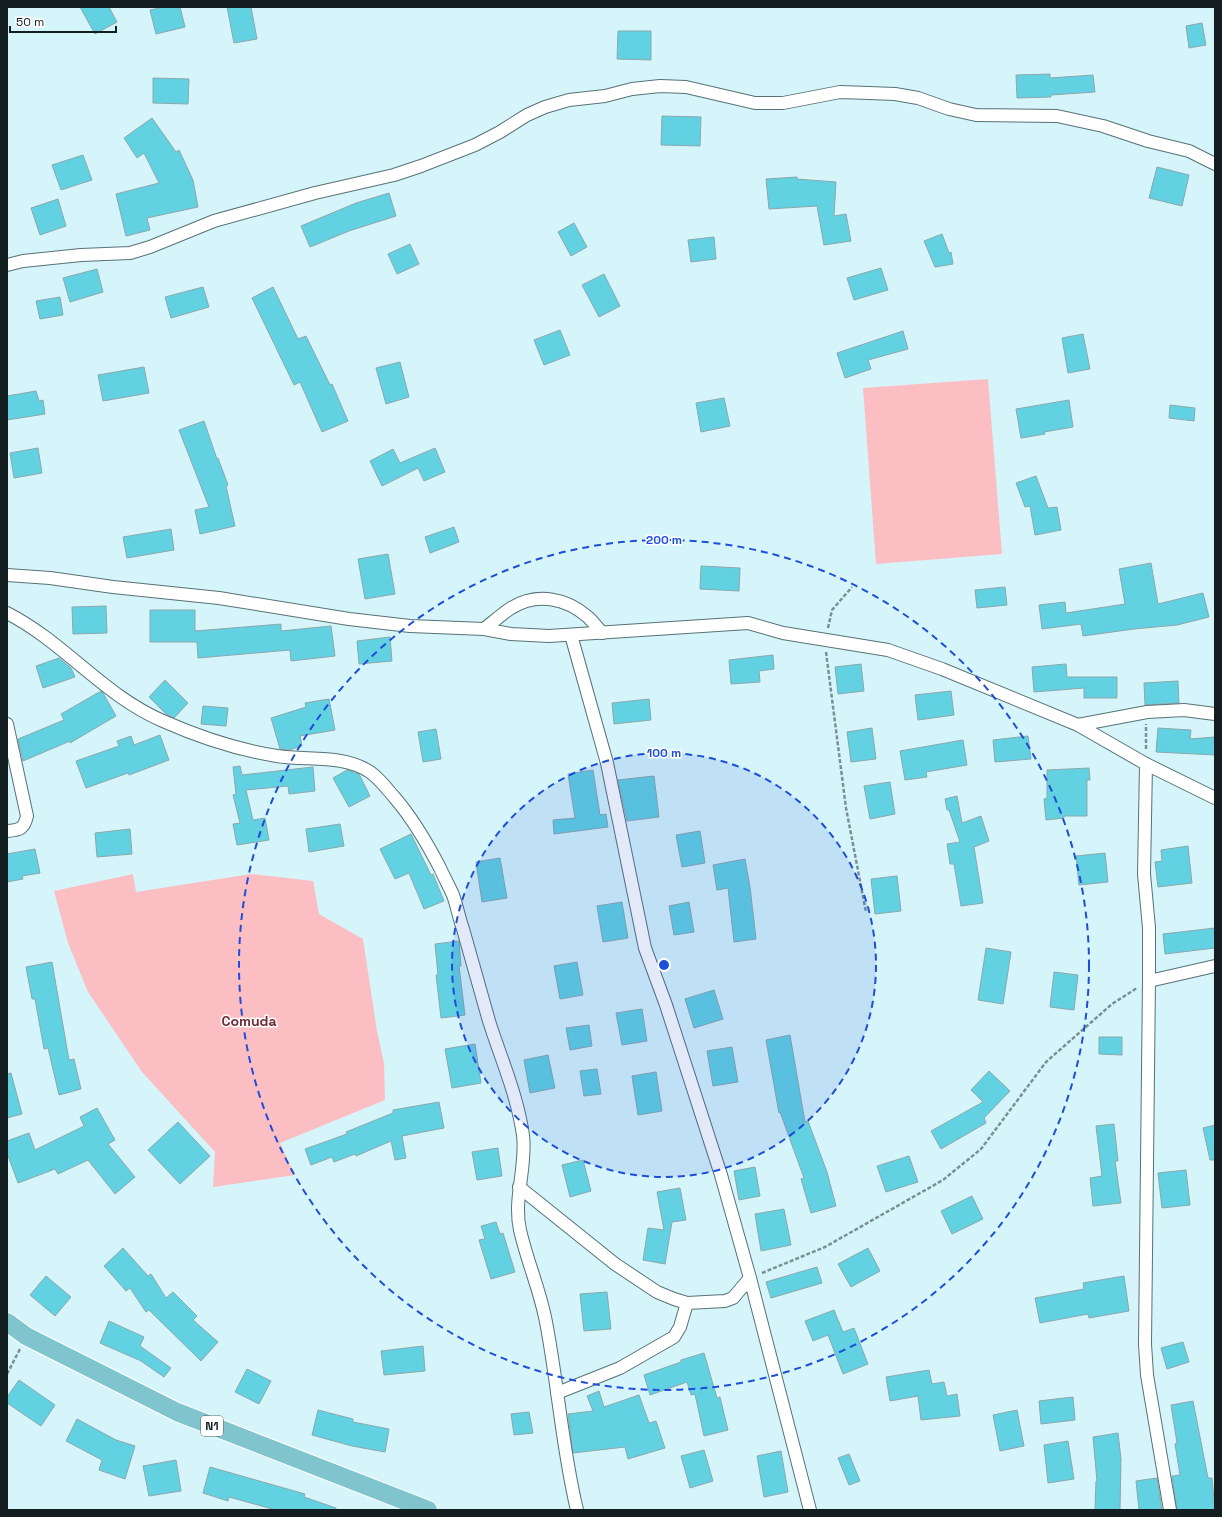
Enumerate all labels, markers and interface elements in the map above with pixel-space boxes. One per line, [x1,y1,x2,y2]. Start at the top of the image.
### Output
scale bar [10,8,116,34]
text: 50 m [16,14,44,30]
text: 200 m [646,532,682,548]
text: 100 m [647,745,681,761]
centre of rings [657,958,671,972]
district label: Comuda [221,1012,277,1030]
road number: N1 [201,1416,223,1436]

